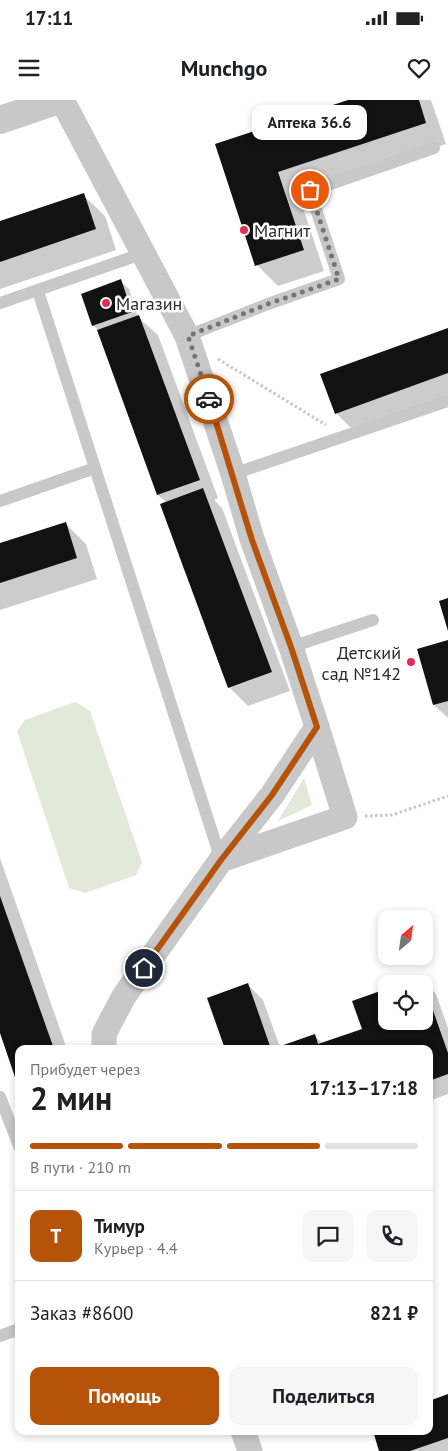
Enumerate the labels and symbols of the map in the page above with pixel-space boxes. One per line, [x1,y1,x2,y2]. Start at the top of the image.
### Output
callout: Аптека 36.6 [252,105,368,140]
pin [289,169,331,211]
place label: Магнит [254,219,311,242]
marker: Магнит [238,224,250,236]
place label: Магазин [116,292,182,315]
marker: Магазин [100,297,112,309]
courier [184,374,234,424]
place label: Детский сад №142 [322,641,401,685]
marker: Детский сад №142 [405,656,417,668]
north arrow [378,910,432,965]
pin [123,947,165,989]

